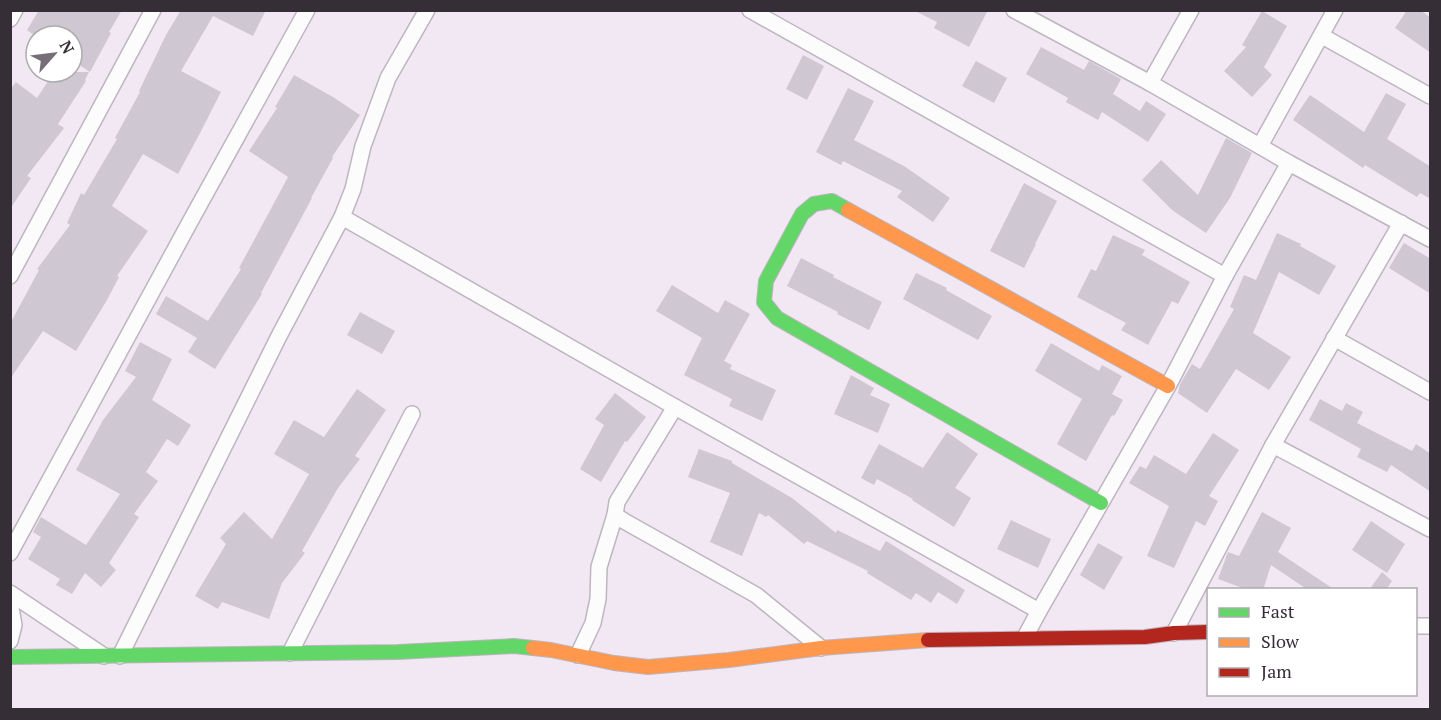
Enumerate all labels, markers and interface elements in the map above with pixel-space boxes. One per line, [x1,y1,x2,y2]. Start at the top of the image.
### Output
north arrow [24,24,84,84]
text: N [55,36,80,57]
legend [1207,588,1417,696]
text: Fast [1261,599,1295,623]
text: Slow [1261,629,1300,653]
text: Jam [1261,659,1292,683]

